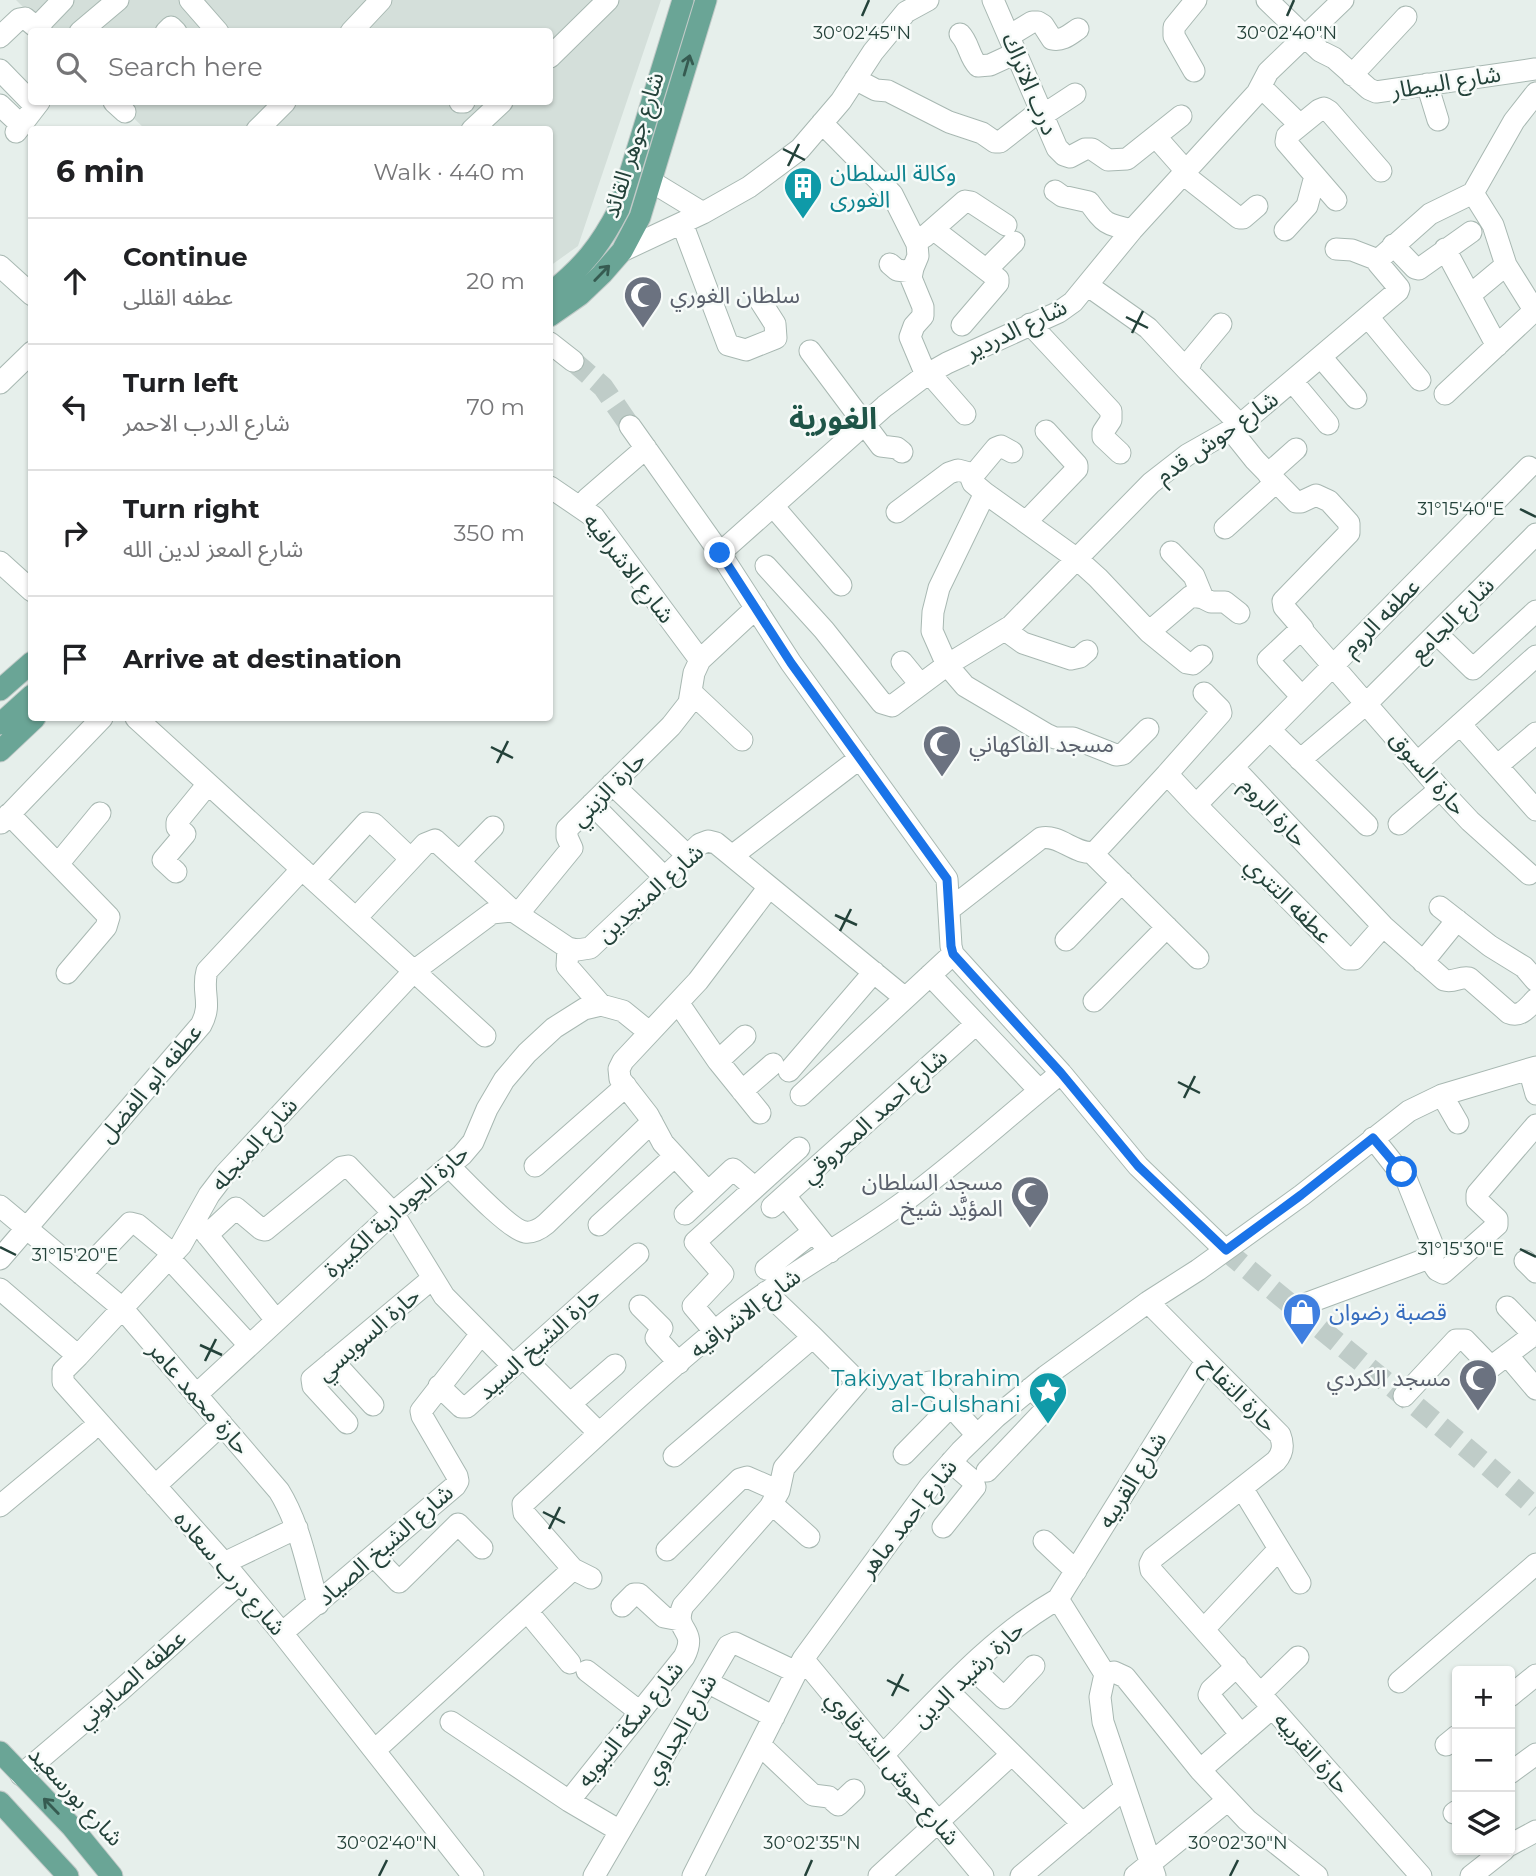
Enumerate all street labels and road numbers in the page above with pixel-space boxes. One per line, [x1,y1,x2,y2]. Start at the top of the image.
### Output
street label: درب الاتراك [996,29,1064,139]
street label: شارع البيطار [1388,60,1503,108]
street label: شارع جوهر القائد [596,69,673,222]
street label: شارع الدردير [960,292,1073,369]
street label: شارع حوش قدم [1151,385,1286,493]
street label: شارع الاشرافيه [575,507,681,630]
street label: شارع الجامع [1404,571,1502,669]
street label: عطفه الروم [1336,572,1429,665]
street label: حارة السوق [1384,725,1472,821]
street label: حارة الزيني [565,746,654,835]
street label: حارة الروم [1232,771,1313,855]
street label: شارع المنجدين [591,838,711,950]
street label: عطفه التتري [1237,851,1338,952]
street label: عطفه ابو الفضل [92,1018,208,1148]
street label: شارع احمد المحروقي [795,1043,955,1192]
street label: شارع المنجله [205,1091,306,1199]
street label: حارة الجودارية الكبيرة [318,1139,474,1283]
street label: شارع الاشراقيه [684,1262,808,1366]
street label: حارة السويسي [310,1281,428,1389]
street label: حارة الشيخ السيد [472,1281,608,1408]
street label: حارة محمد عامر [142,1335,256,1460]
street label: حارة التفاح [1193,1350,1283,1440]
street label: شارع القربيه [1091,1427,1175,1535]
street label: شارع احمد ماهر [852,1453,965,1585]
street label: شارع الشيخ الصياد [311,1478,461,1614]
street label: شارع درب سعاده [166,1505,292,1643]
street label: حارة رشيد الدين [906,1615,1030,1733]
street label: عطفه الصابوني [70,1624,194,1737]
street label: شارع سكة النبويه [571,1655,692,1795]
street label: شارع الجداوي [637,1669,726,1791]
street label: شارع حوش الشرقاوي [818,1685,966,1853]
street label: حارة القربيه [1268,1706,1356,1800]
street label: شارع بورسعيد [20,1740,129,1854]

